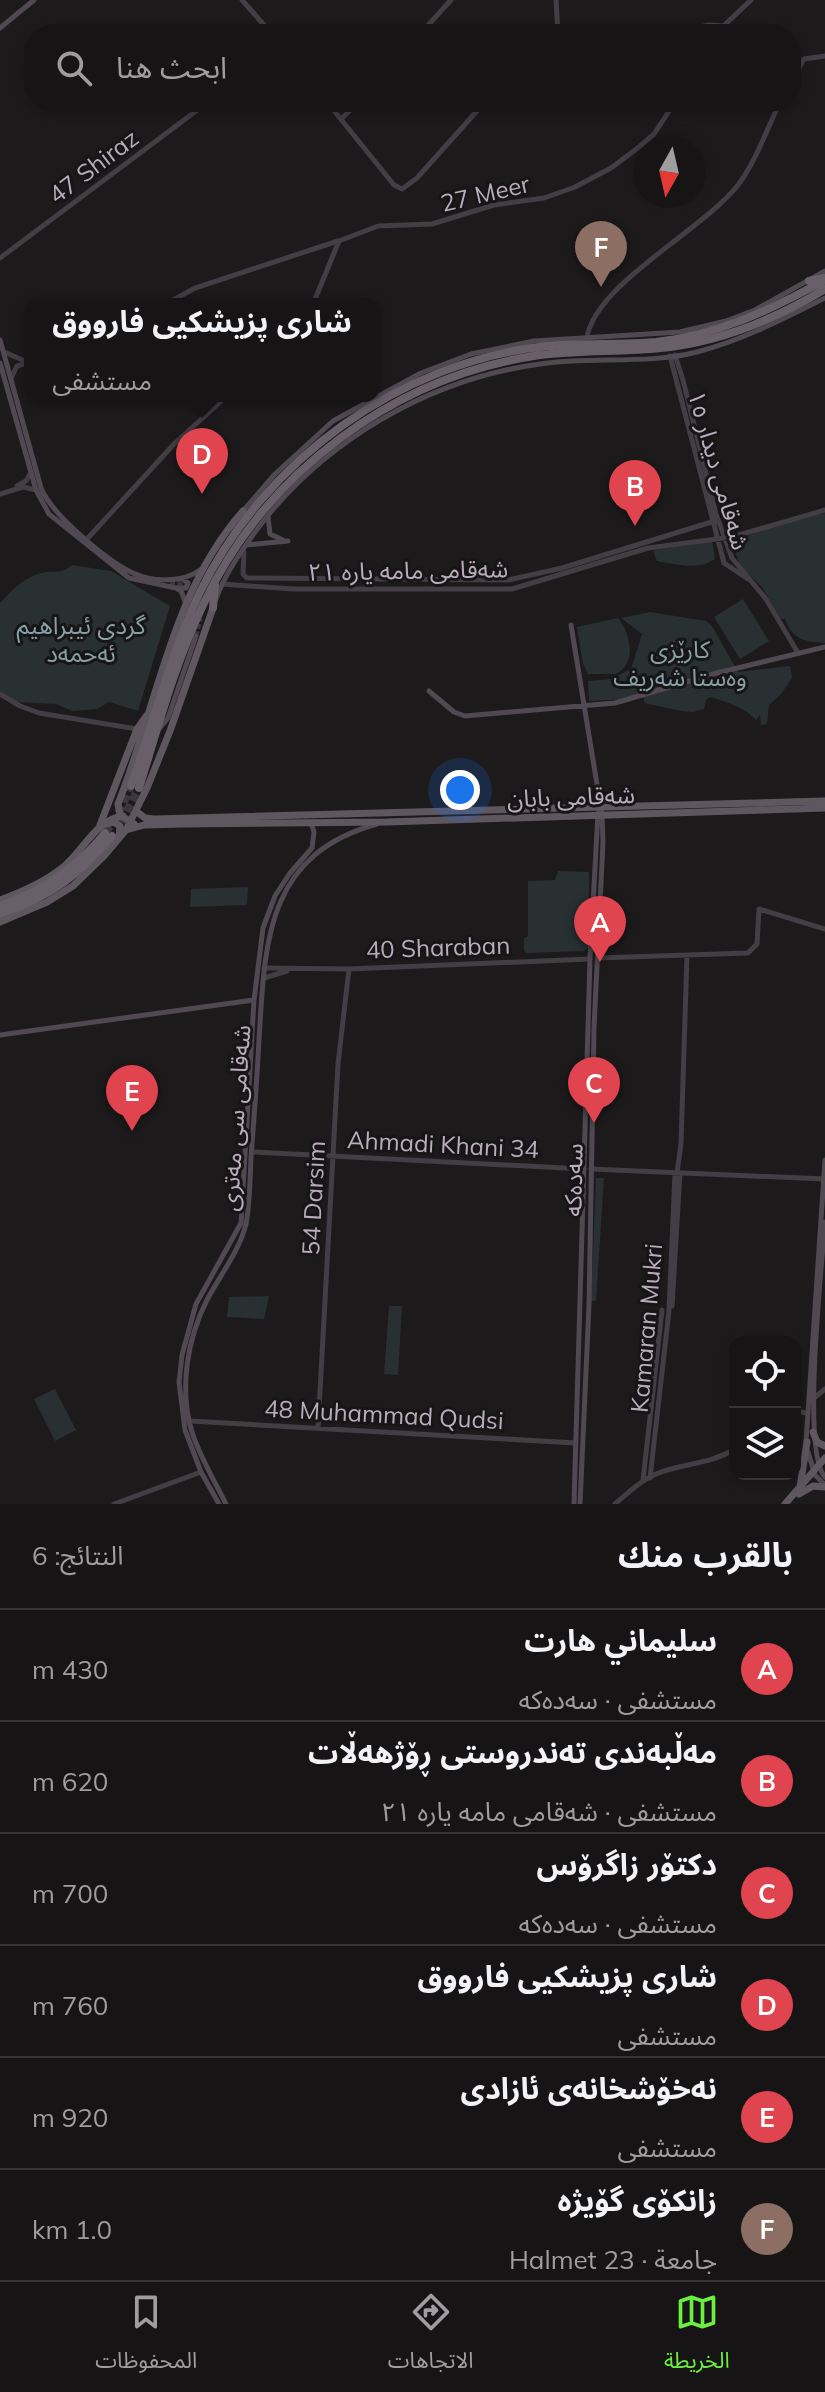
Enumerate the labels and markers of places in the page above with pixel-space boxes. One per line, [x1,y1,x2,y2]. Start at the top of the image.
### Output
pin: F [575,221,627,287]
pin: D [176,428,228,494]
pin: B [609,460,661,526]
pin: A [574,896,626,962]
pin: C [568,1057,620,1123]
pin: E [106,1065,158,1131]

